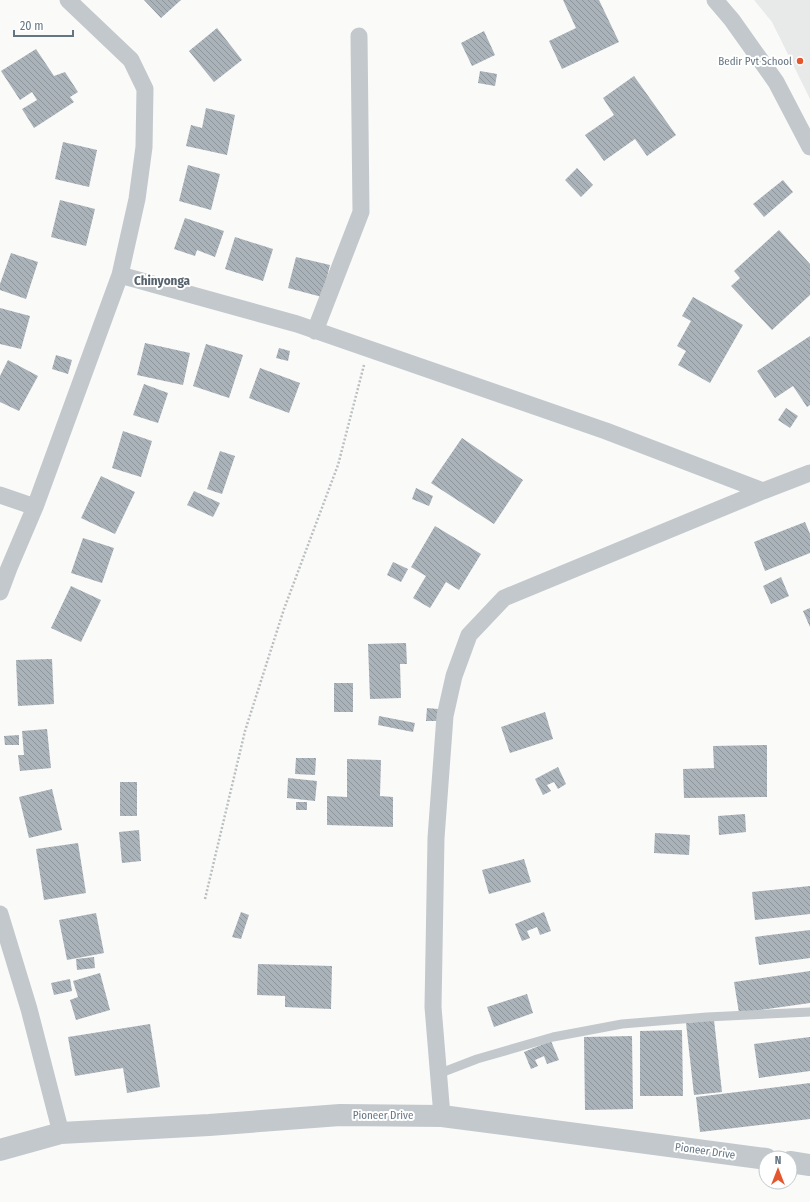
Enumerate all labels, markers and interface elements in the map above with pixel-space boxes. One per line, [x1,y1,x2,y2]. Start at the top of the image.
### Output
scale bar [14,12,73,38]
text: 20 m [20,19,44,33]
place label: Bedir Pvt School [718,55,792,68]
marker: Bedir Pvt School [795,56,805,66]
district label: Chinyonga [134,273,191,288]
street label: Pioneer Drive [353,1109,413,1122]
street label: Pioneer Drive [674,1140,736,1162]
north arrow [758,1150,798,1190]
text: N [775,1154,781,1167]

